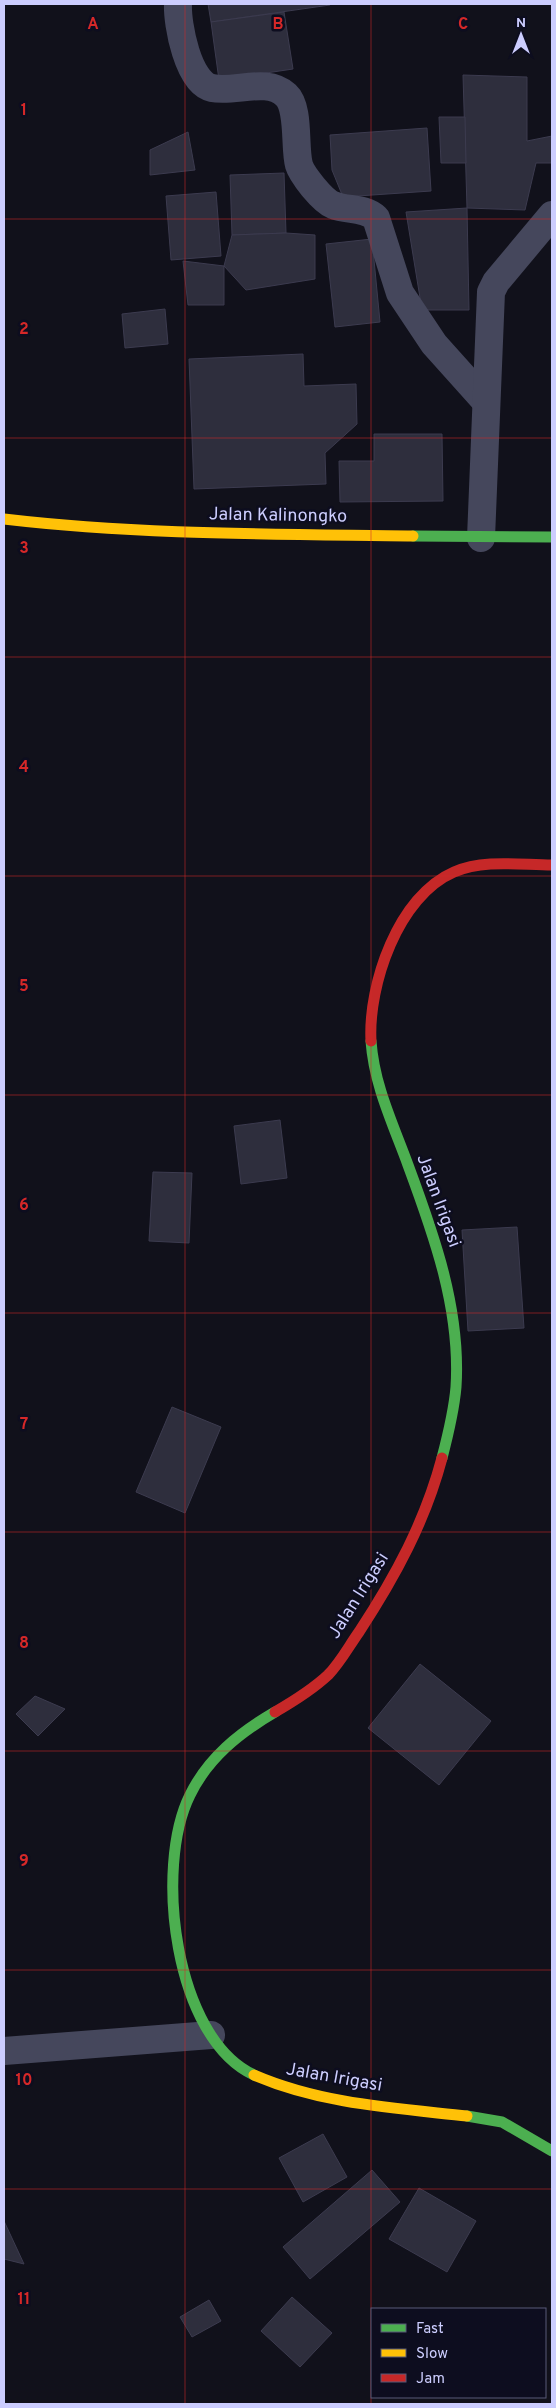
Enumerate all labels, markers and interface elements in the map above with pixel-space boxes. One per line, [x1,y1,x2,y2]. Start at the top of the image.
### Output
north arrow [496,10,546,60]
text: A [87,15,99,35]
text: B [272,15,284,35]
text: C [458,15,468,35]
text: N [516,15,526,32]
text: 1 [21,101,27,121]
text: 2 [19,320,29,340]
street label: Jalan Kalinongko [209,503,347,529]
text: 3 [19,539,29,559]
text: 4 [19,758,29,778]
text: 5 [19,977,29,997]
street label: Jalan Irigasi [411,1151,465,1251]
text: 6 [19,1196,29,1216]
text: 7 [20,1415,28,1435]
street label: Jalan Irigasi [323,1549,395,1643]
text: 8 [19,1634,29,1654]
text: 9 [19,1852,29,1872]
street label: Jalan Irigasi [284,2058,384,2098]
text: 10 [16,2071,32,2091]
text: 11 [18,2290,30,2310]
legend [371,2308,546,2398]
text: Fast [416,2320,444,2339]
text: Slow [416,2345,448,2364]
text: Jam [416,2370,445,2389]

